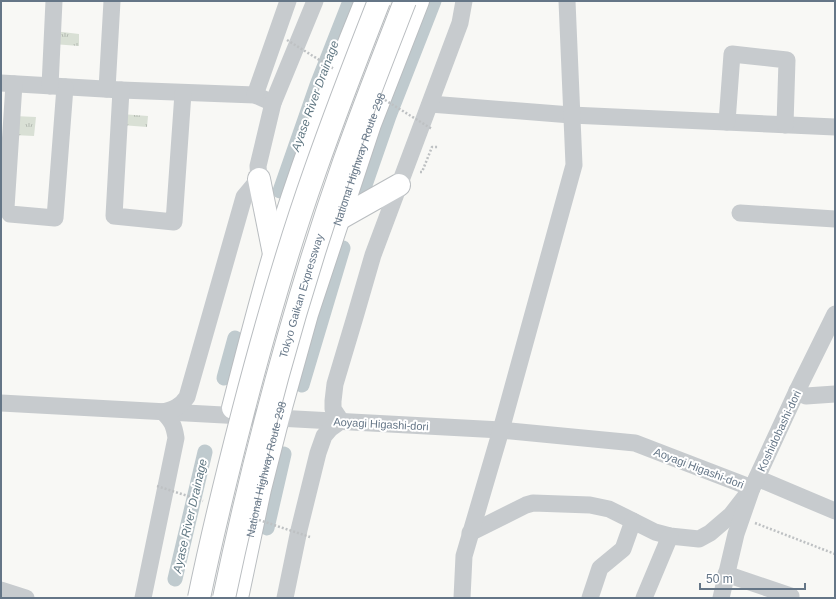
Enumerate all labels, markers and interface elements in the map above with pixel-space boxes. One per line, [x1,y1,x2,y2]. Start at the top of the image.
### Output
water label: Ayase River Drainage [288,39,342,154]
street label: National Highway Route 298 [331,91,388,227]
street label: Tokyo Gaikan Expressway [277,232,326,359]
street label: Koshidobashi-dori [755,389,803,473]
street label: National Highway Route 298 [244,400,288,538]
street label: Aoyagi Higashi-dori [333,416,429,432]
street label: Aoyagi Higashi-dori [652,445,746,491]
water label: Ayase River Drainage [170,457,210,575]
scale bar [700,565,805,591]
text: 50 m [706,572,733,586]

